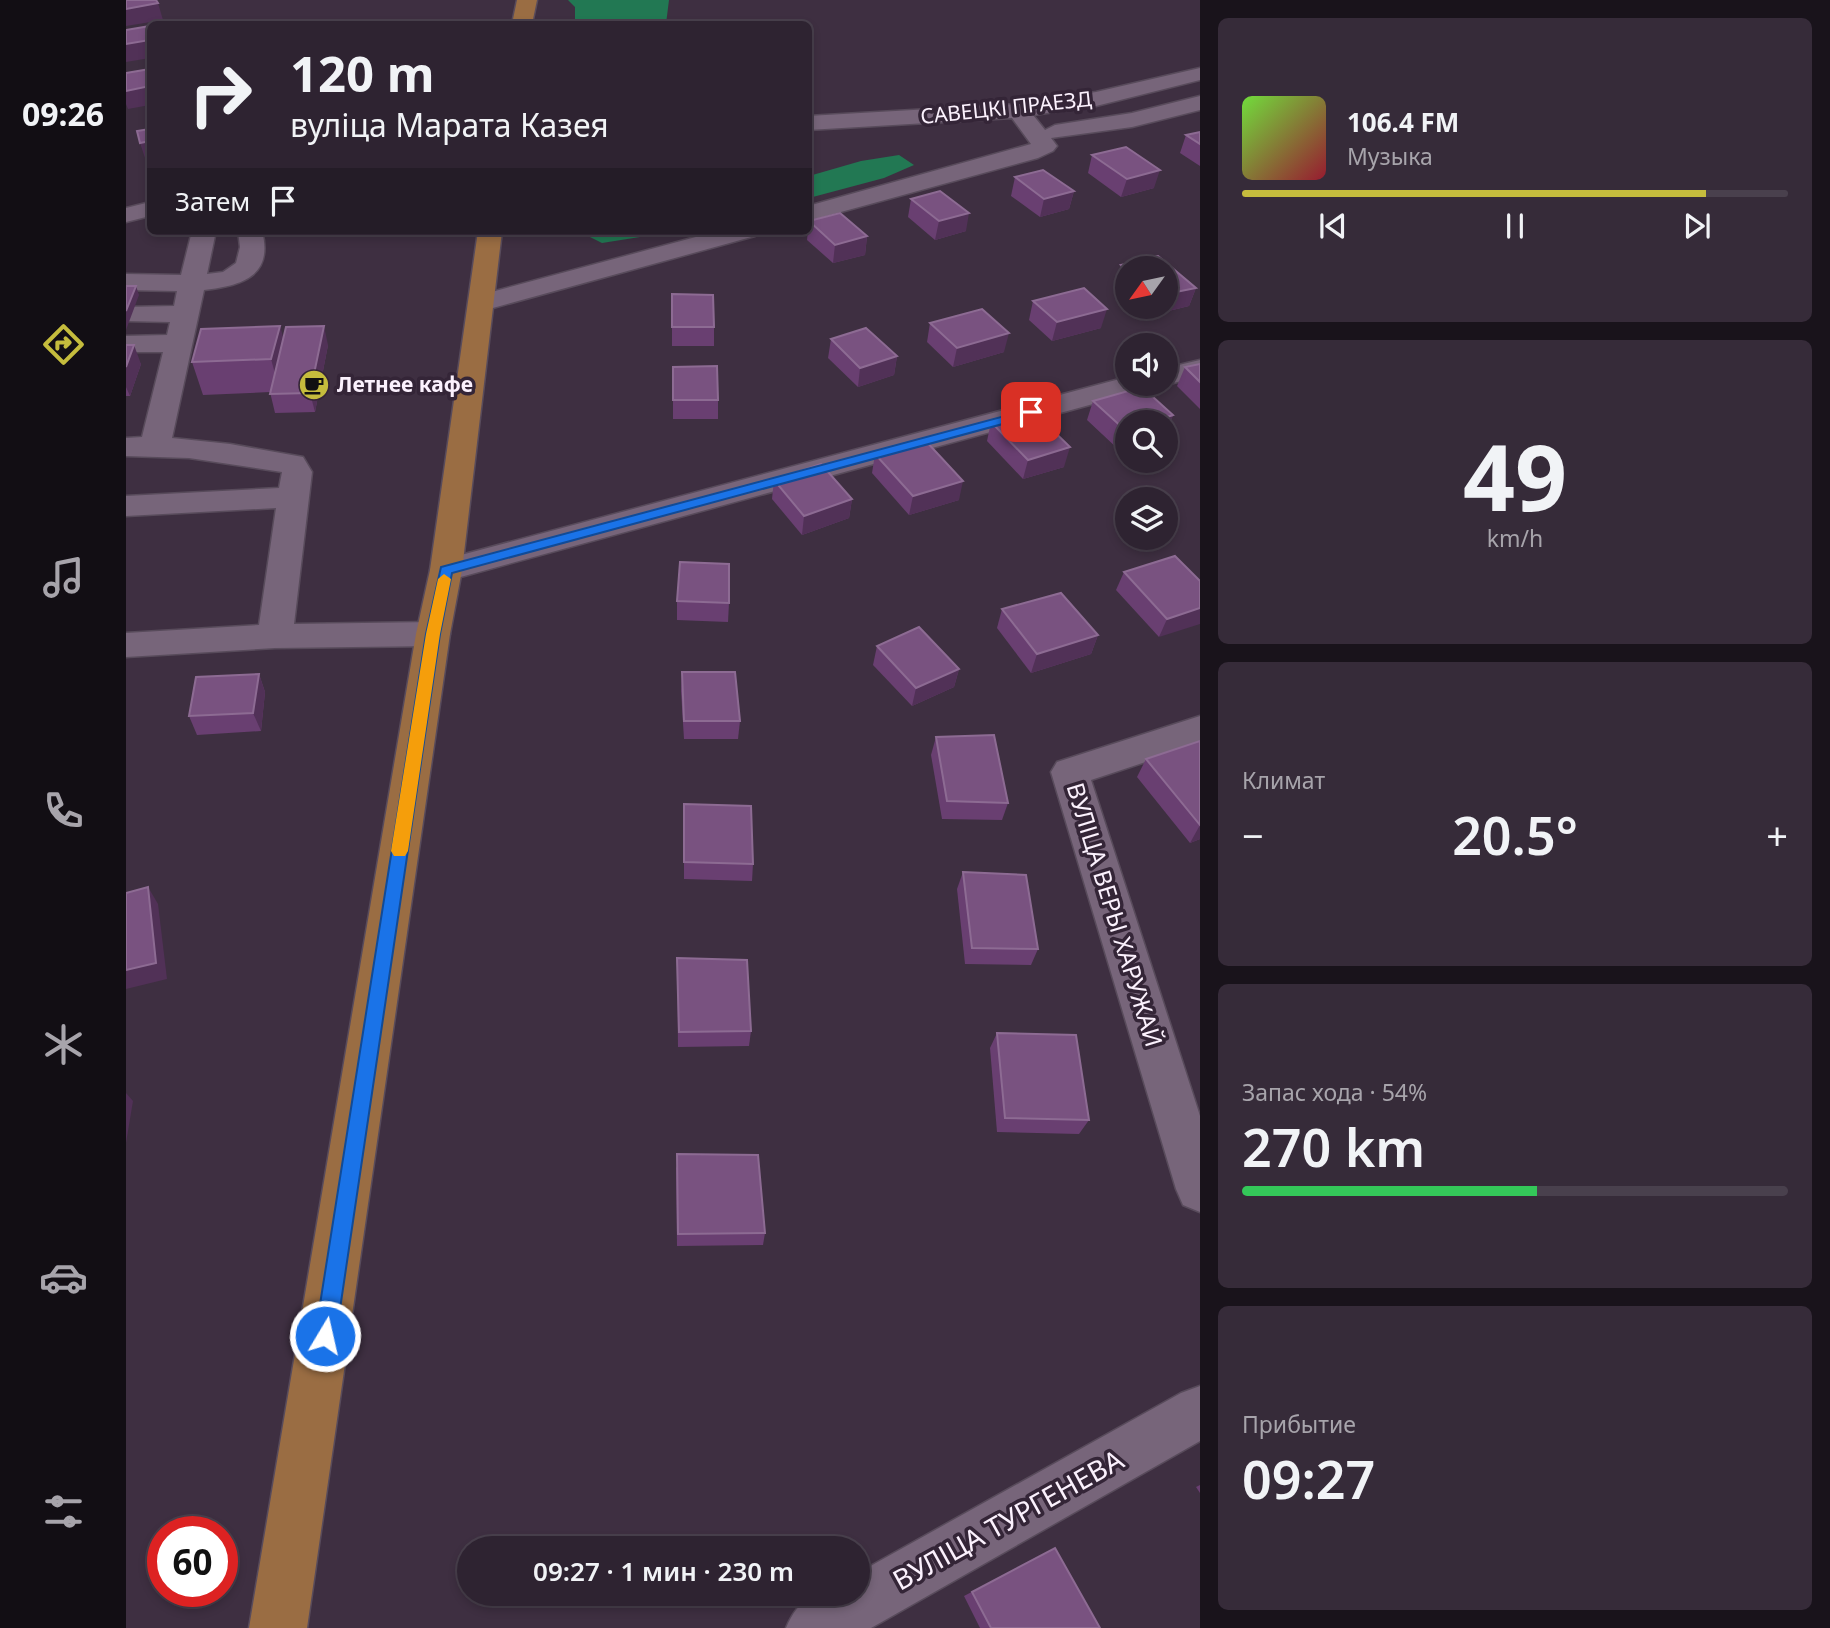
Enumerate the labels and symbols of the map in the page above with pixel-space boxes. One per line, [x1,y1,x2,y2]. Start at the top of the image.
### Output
street label: САВЕЦКІ ПРАЕЗД [919,84,1093,130]
north arrow [1115,256,1178,318]
cafe icon: Летнее кафе [297,368,331,402]
place label: Летнее кафе [337,370,473,398]
pin [1001,382,1061,442]
street label: ВУЛІЦА ВЕРЫ ХАРУЖАЙ [1060,778,1171,1051]
position arrow [288,1299,362,1373]
street label: ВУЛІЦА ТУРГЕНЕВА [885,1440,1130,1598]
speed limit sign: 60 [147,1516,238,1607]

